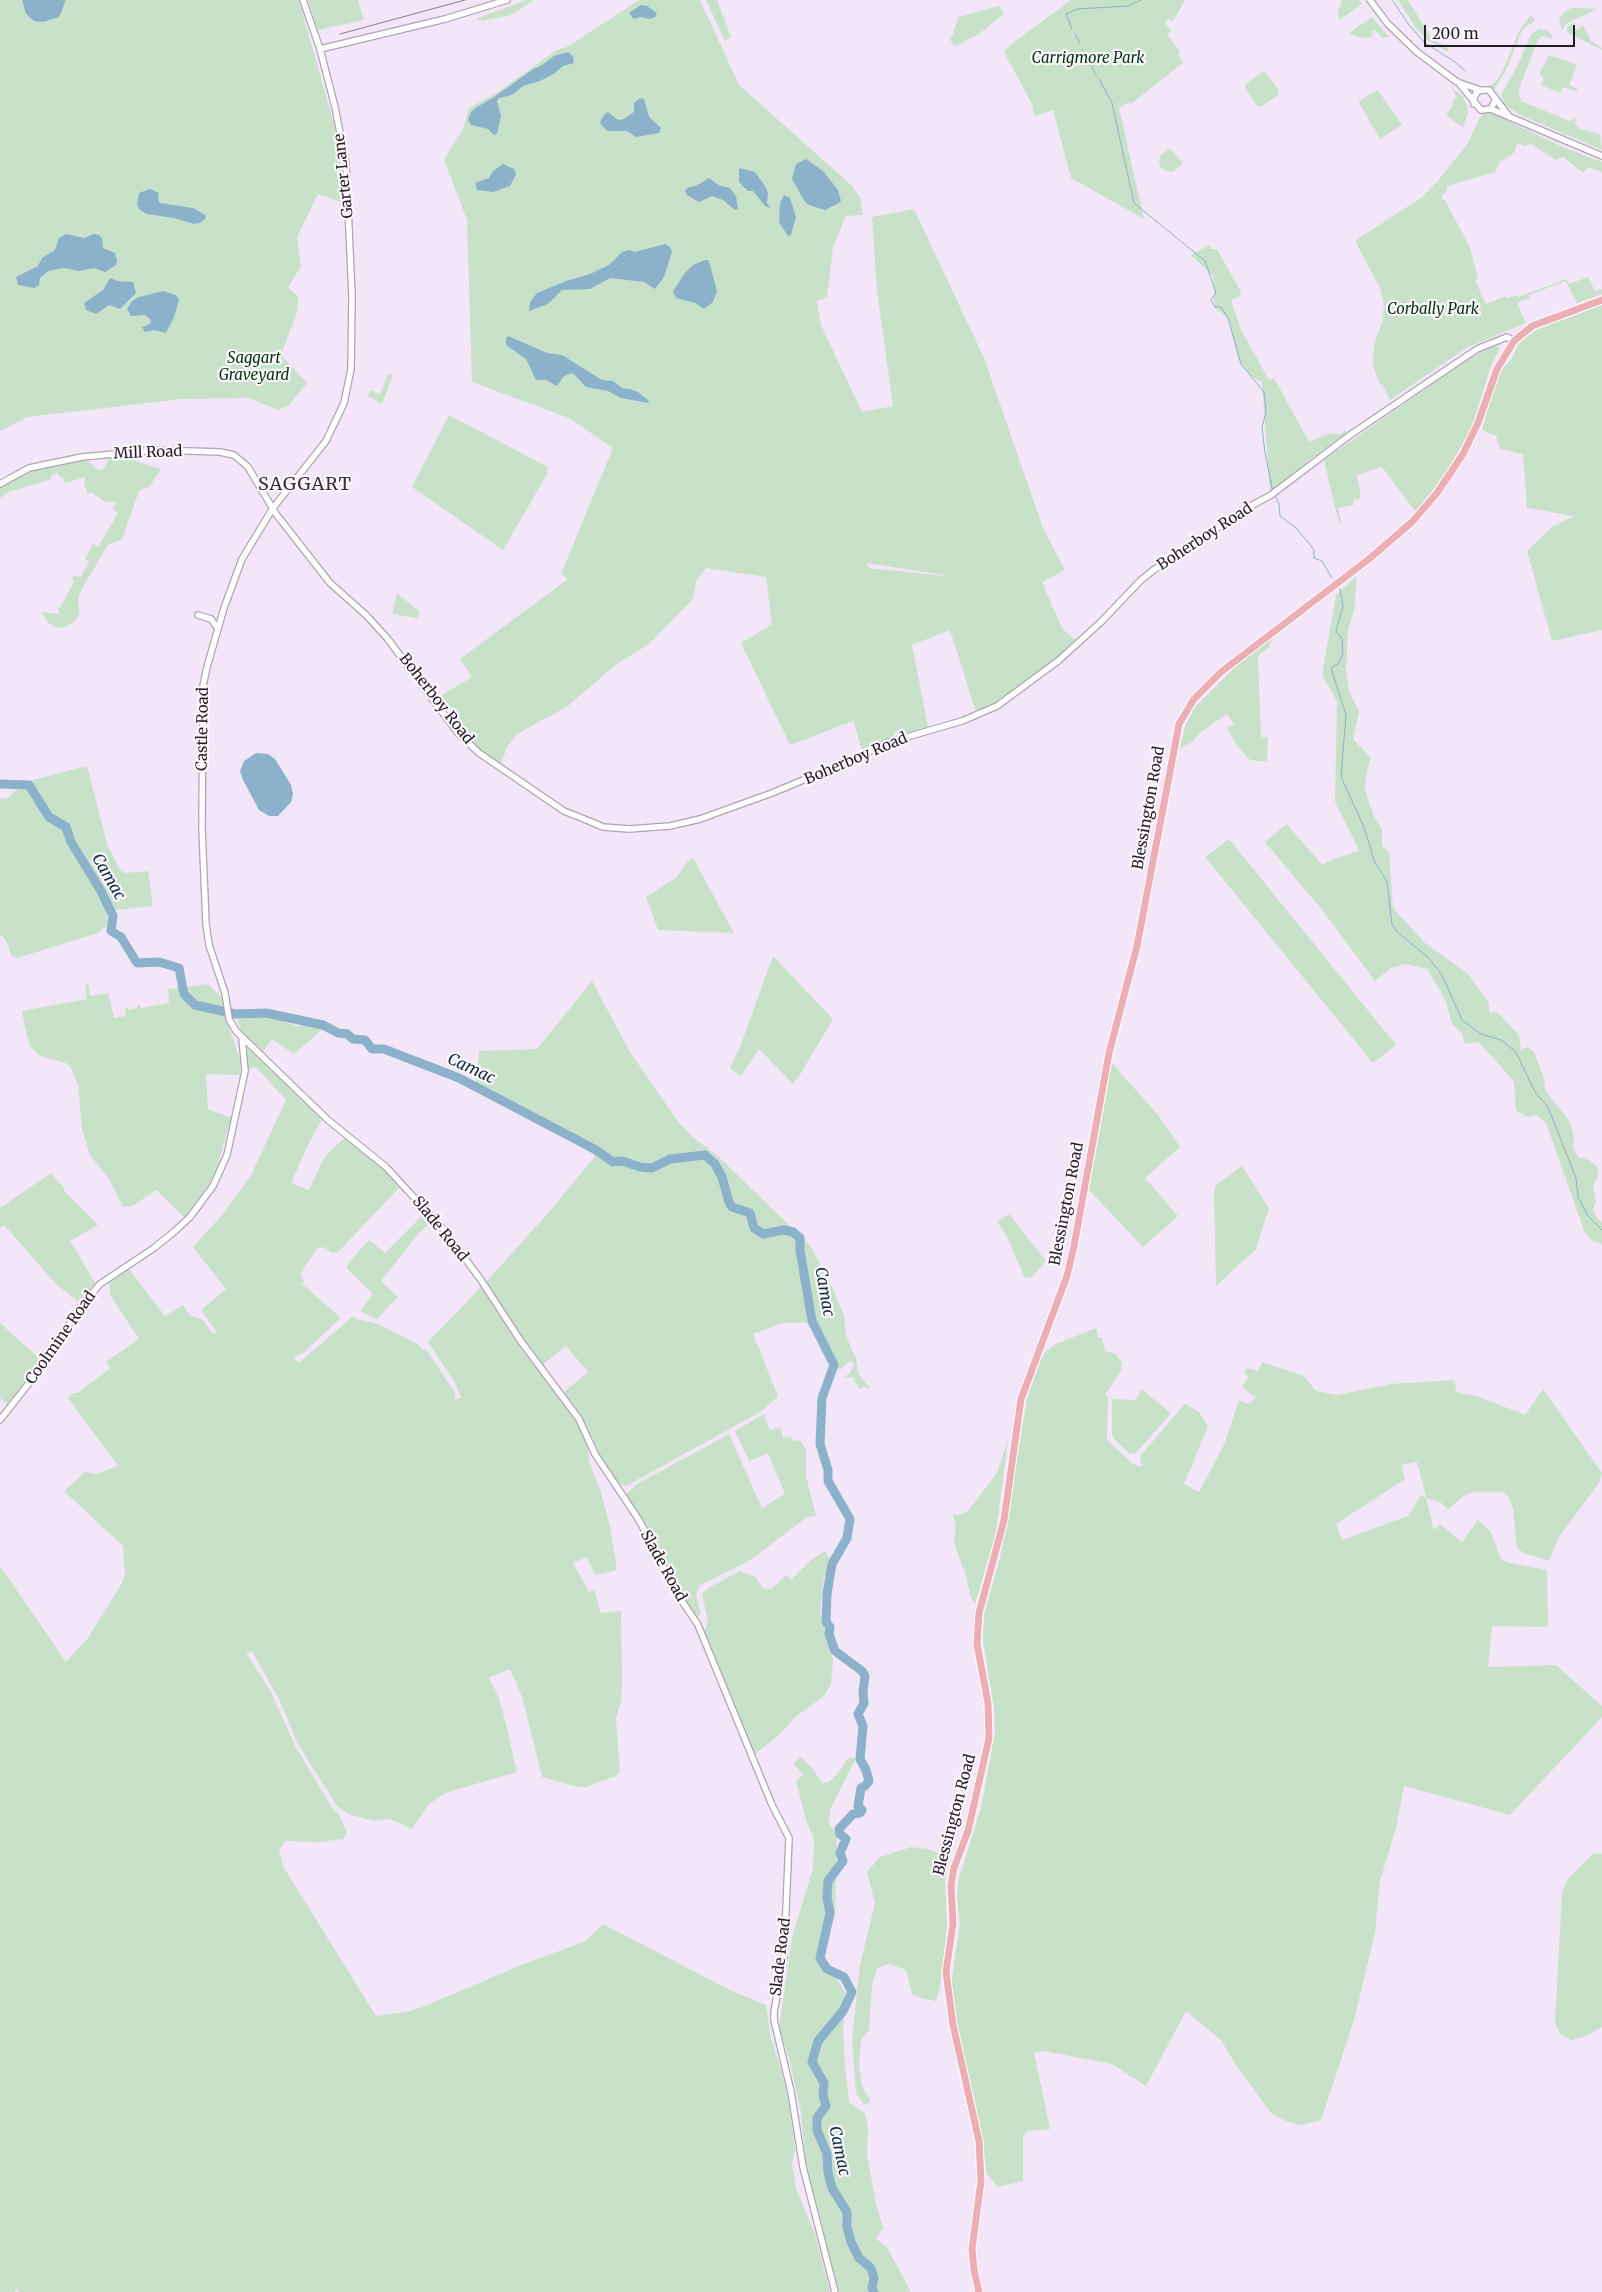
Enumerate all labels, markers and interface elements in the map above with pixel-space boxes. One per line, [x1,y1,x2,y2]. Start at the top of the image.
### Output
scale bar [1427,15,1578,47]
text: 200 m [1432,24,1479,43]
park label: Carrigmore Park [1032,50,1144,68]
street label: Garter Lane [331,133,357,219]
park label: Corbally Park [1387,301,1479,319]
park label: Saggart Graveyard [219,350,289,385]
street label: Mill Road [113,443,183,463]
district label: SAGGART [257,474,353,496]
street label: Boherboy Road [1154,500,1256,574]
street label: Boherboy Road [395,650,477,748]
street label: Castle Road [193,687,213,771]
street label: Boherboy Road [802,729,910,789]
street label: Blessington Road [1129,745,1169,871]
water label: Camac [87,850,129,904]
water label: Camac [444,1050,498,1088]
street label: Blessington Road [1046,1141,1088,1267]
street label: Slade Road [408,1193,472,1265]
water label: Camac [810,1266,838,1318]
street label: Coolmine Road [22,1288,100,1388]
street label: Slade Road [636,1527,690,1605]
street label: Blessington Road [930,1752,980,1878]
street label: Slade Road [767,1917,795,1997]
water label: Camac [824,2124,854,2178]

